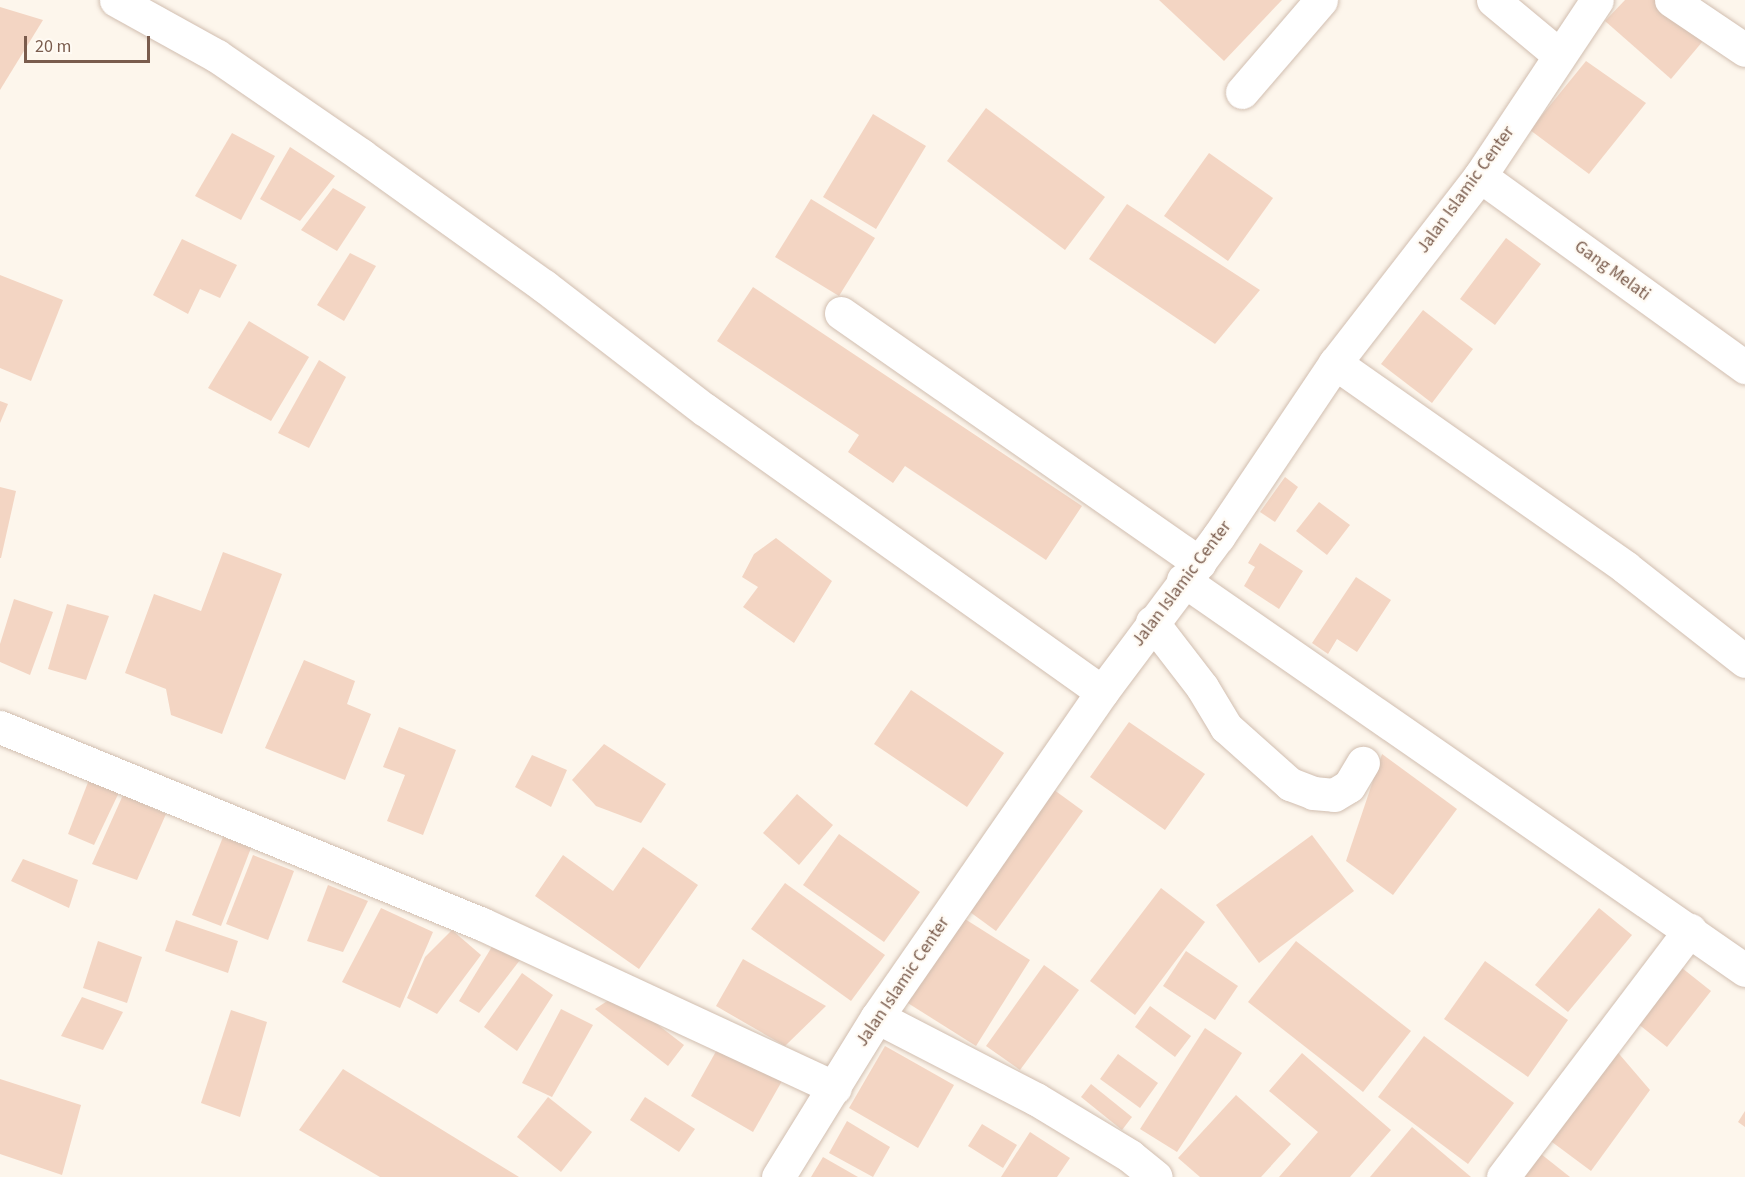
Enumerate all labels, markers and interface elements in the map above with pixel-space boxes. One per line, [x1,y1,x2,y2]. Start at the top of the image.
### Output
scale bar [27,24,153,62]
text: 20 m [35,34,71,59]
street label: Jalan Islamic Center [1413,122,1519,258]
street label: Gang Melati [1570,236,1654,306]
street label: Jalan Islamic Center [1128,517,1236,651]
street label: Jalan Islamic Center [852,913,954,1051]

